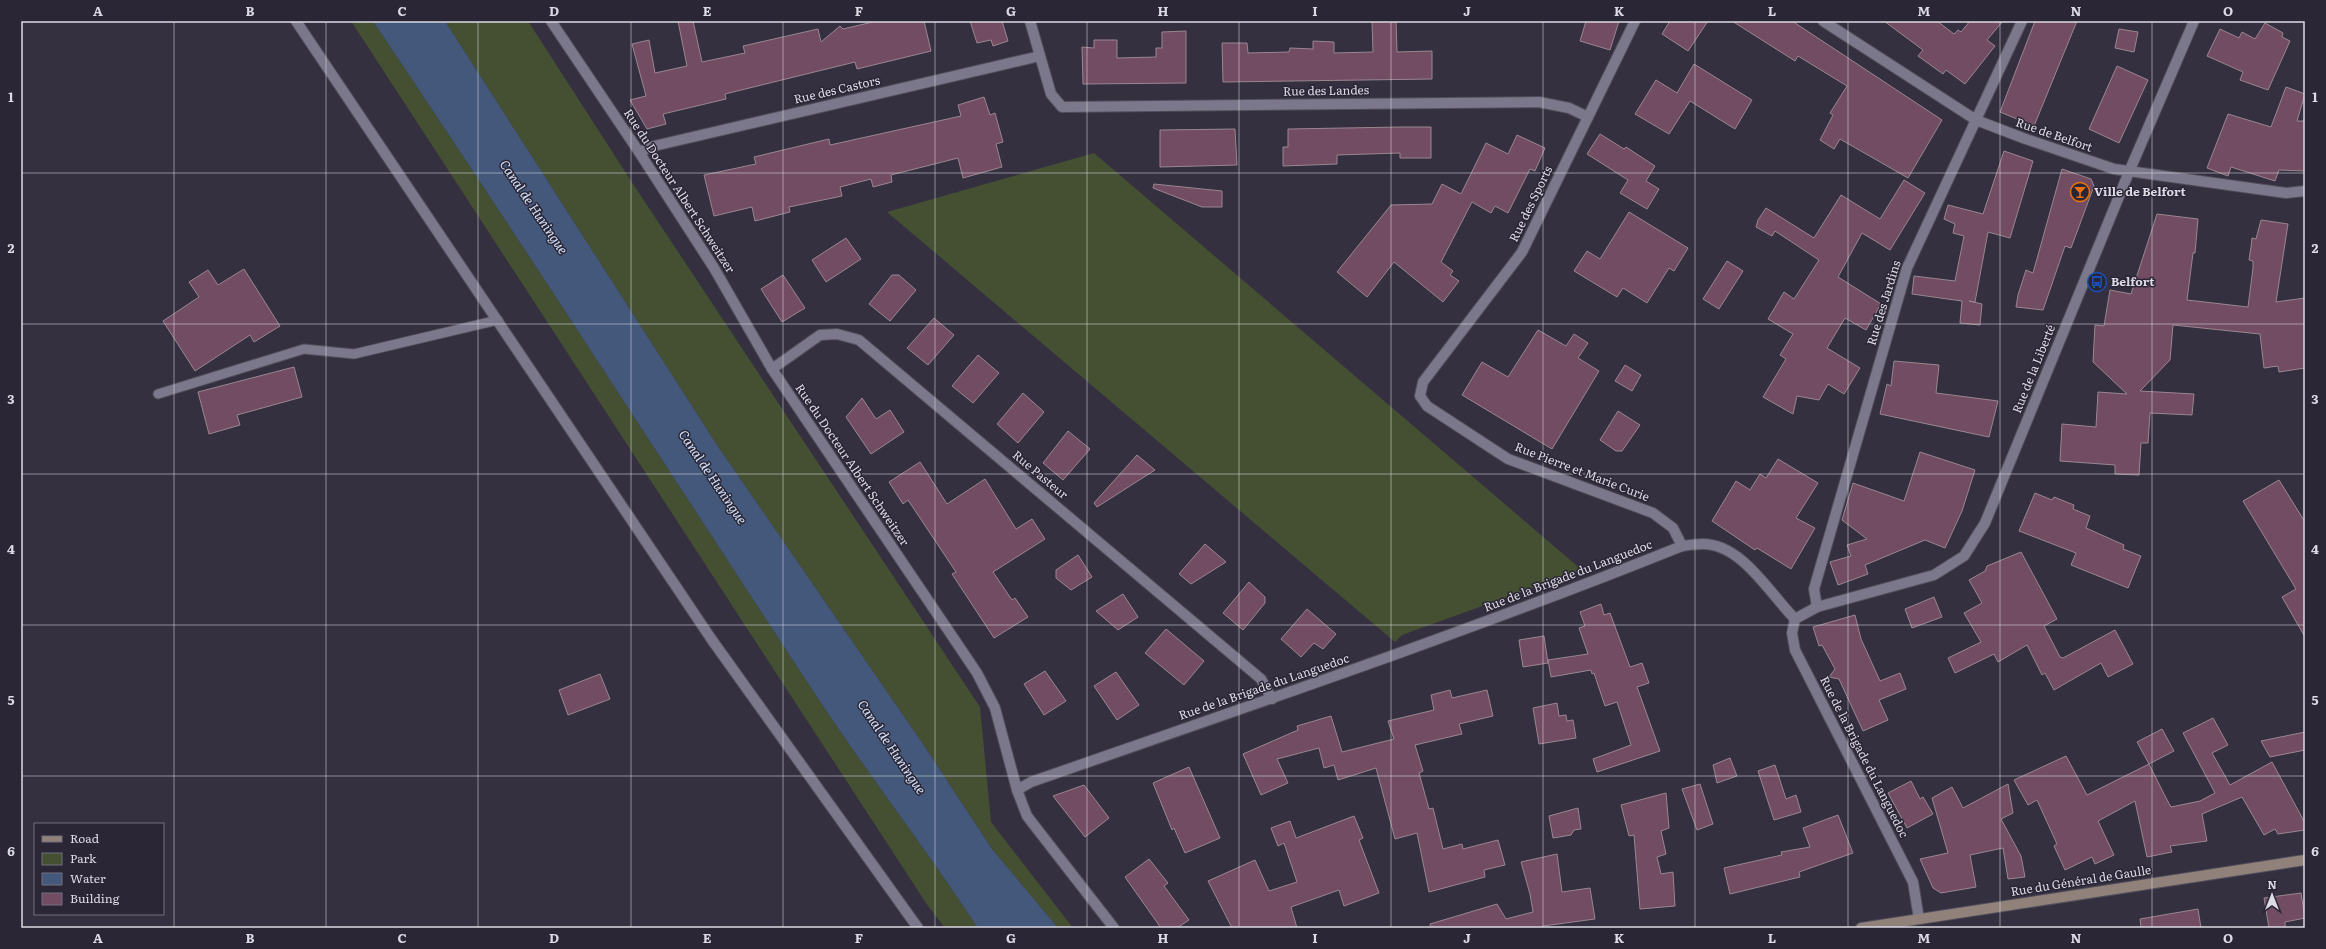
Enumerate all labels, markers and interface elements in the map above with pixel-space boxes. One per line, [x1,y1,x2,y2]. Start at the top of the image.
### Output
text: A [93,1,103,20]
text: B [246,1,255,20]
text: C [397,1,407,20]
text: D [549,1,559,20]
text: E [703,1,712,20]
text: F [855,1,863,20]
text: G [1006,1,1016,20]
text: H [1158,1,1169,20]
text: I [1312,1,1318,20]
text: J [1463,1,1471,20]
text: K [1614,1,1625,20]
text: L [1768,1,1776,20]
text: M [1918,1,1931,20]
text: N [2071,1,2082,20]
text: O [2223,1,2233,20]
street label: Rue des Castors [792,70,882,108]
street label: Rue des Landes [1283,80,1370,100]
text: 1 [8,87,14,106]
text: 1 [2312,87,2318,106]
street label: Rue du Docteur Albert Schweitzer [620,105,740,276]
street label: Rue de Belfort [2013,112,2095,156]
water label: Canal de Huningue [496,156,573,258]
street label: Rue des Sports [1504,162,1557,245]
bar icon: Ville de Belfort [2069,181,2091,203]
place label: Ville de Belfort [2094,182,2186,200]
text: 2 [8,238,15,257]
text: 2 [2312,238,2319,257]
street label: Rue des Jardins [1862,257,1905,348]
bus stop icon: Belfort [2086,271,2108,293]
place label: Belfort [2111,272,2155,290]
street label: Rue de la Liberté [2007,321,2059,416]
street label: Rue du Docteur Albert Schweitzer [792,380,914,550]
text: 3 [7,389,15,408]
text: 3 [2311,389,2319,408]
water label: Canal de Huningue [675,426,752,528]
street label: Rue Pierre et Marie Curie [1512,437,1652,505]
street label: Rue Pasteur [1009,446,1073,503]
street label: Rue de la Brigade du Languedoc [1481,535,1655,616]
text: 4 [7,539,15,558]
text: 4 [2311,539,2319,558]
street label: Rue de la Brigade du Languedoc [1176,648,1351,724]
street label: Rue de la Brigade du Languedoc [1816,673,1914,841]
text: 5 [7,690,15,709]
text: 5 [2311,690,2319,709]
water label: Canal de Huningue [854,696,931,798]
legend [34,823,164,915]
text: Road [70,829,100,847]
text: 6 [7,841,15,860]
text: 6 [2311,841,2319,860]
text: Park [70,849,97,867]
street label: Rue du Général de Gaulle [2009,860,2152,900]
text: Water [70,869,106,887]
north arrow [2252,875,2292,915]
text: N [2267,876,2277,892]
text: Building [70,889,120,907]
text: A [93,928,103,947]
text: B [246,928,255,947]
text: C [397,928,407,947]
text: D [549,928,559,947]
text: E [703,928,712,947]
text: F [855,928,863,947]
text: G [1006,928,1016,947]
text: H [1158,928,1169,947]
text: I [1312,928,1318,947]
text: J [1463,928,1471,947]
text: K [1614,928,1625,947]
text: L [1768,928,1776,947]
text: M [1918,928,1931,947]
text: N [2071,928,2082,947]
text: O [2223,928,2233,947]

